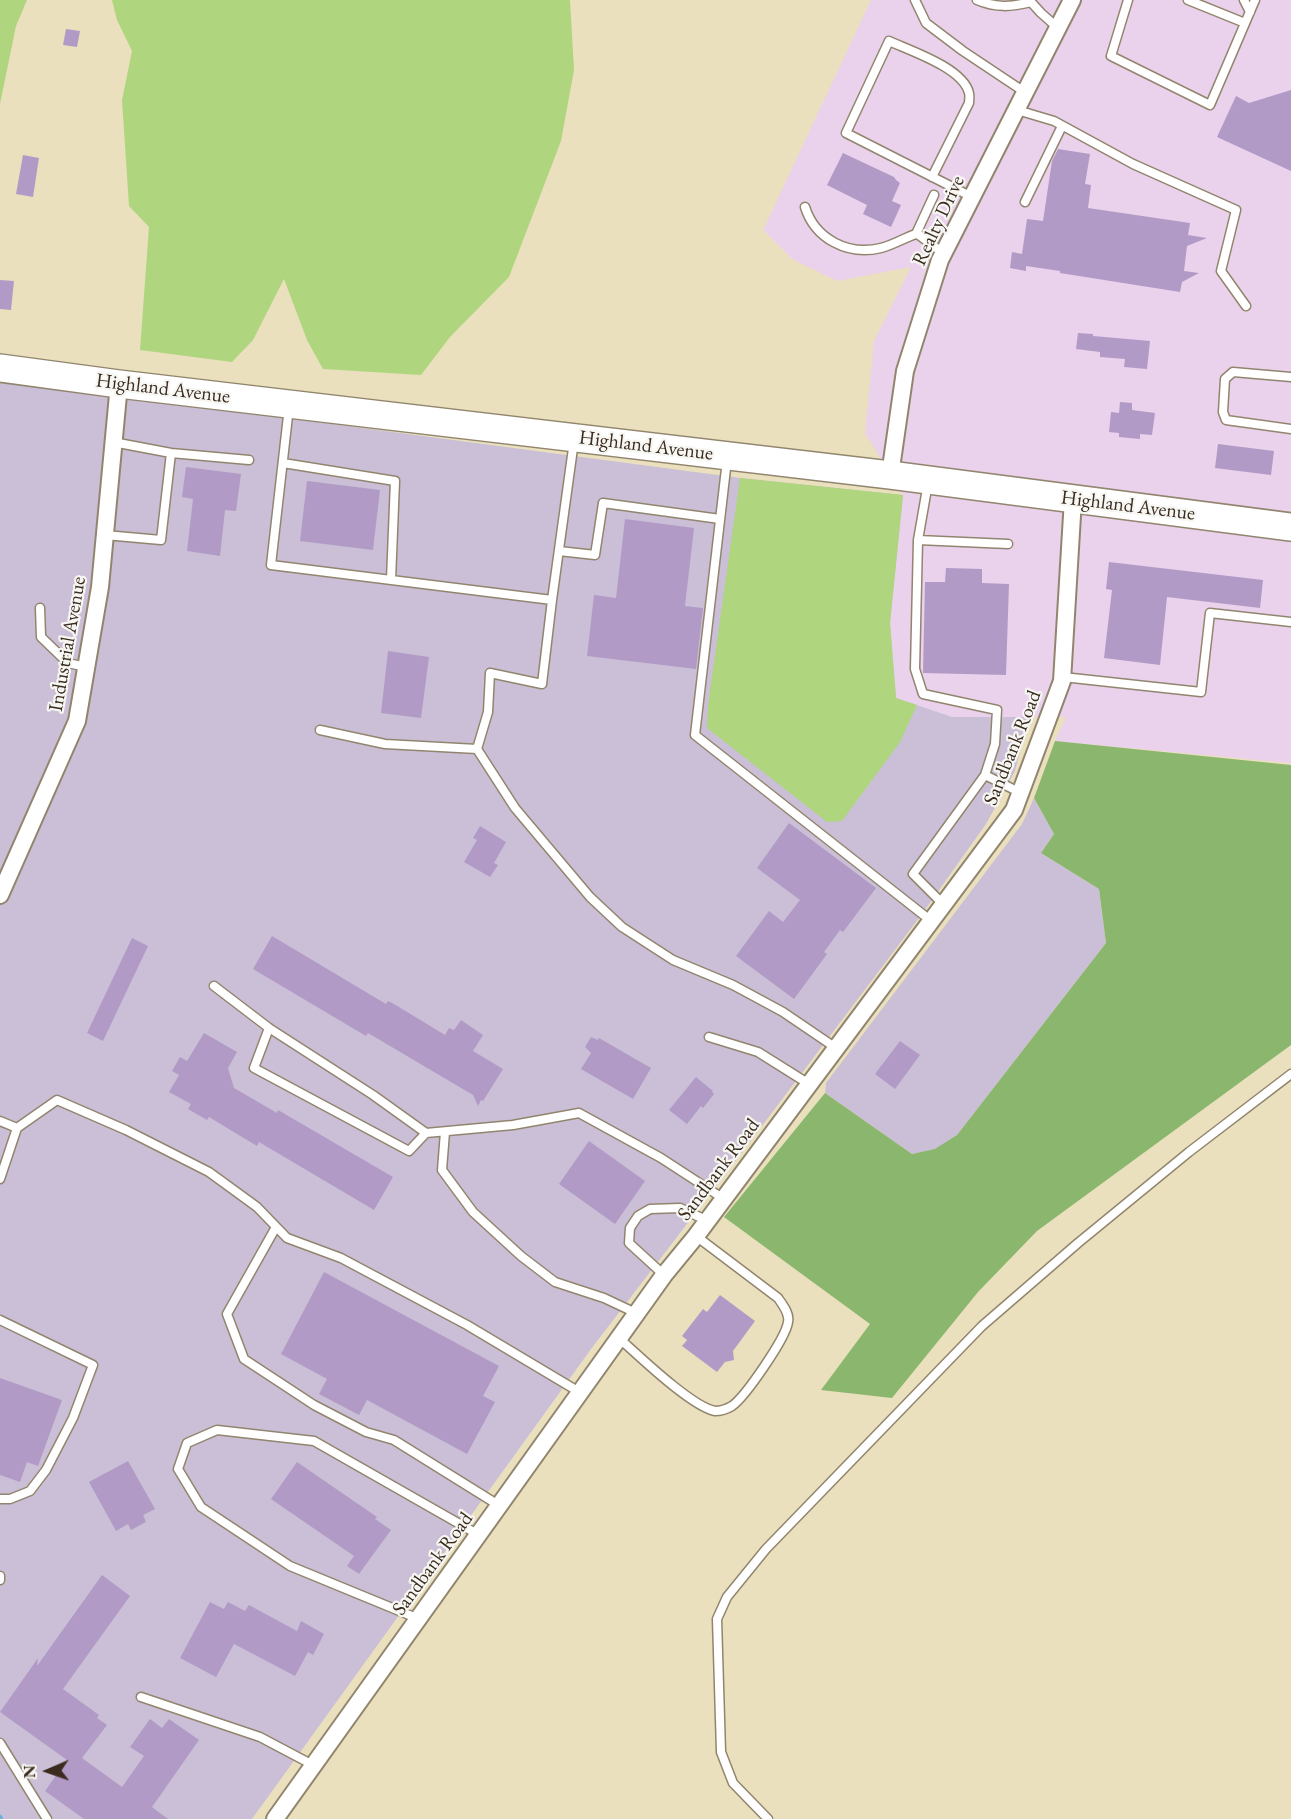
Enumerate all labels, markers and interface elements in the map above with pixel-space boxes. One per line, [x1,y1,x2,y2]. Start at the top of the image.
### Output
street label: Realty Drive [908,172,970,270]
street label: Highland Avenue [95,369,231,409]
street label: Highland Avenue [578,426,714,466]
street label: Highland Avenue [1060,486,1196,526]
street label: Industrial Avenue [44,575,92,713]
street label: Sandbank Road [979,687,1047,809]
street label: Sandbank Road [673,1114,765,1226]
street label: Sandbank Road [388,1508,478,1620]
north arrow [18,1741,78,1801]
text: N [19,1765,40,1778]

